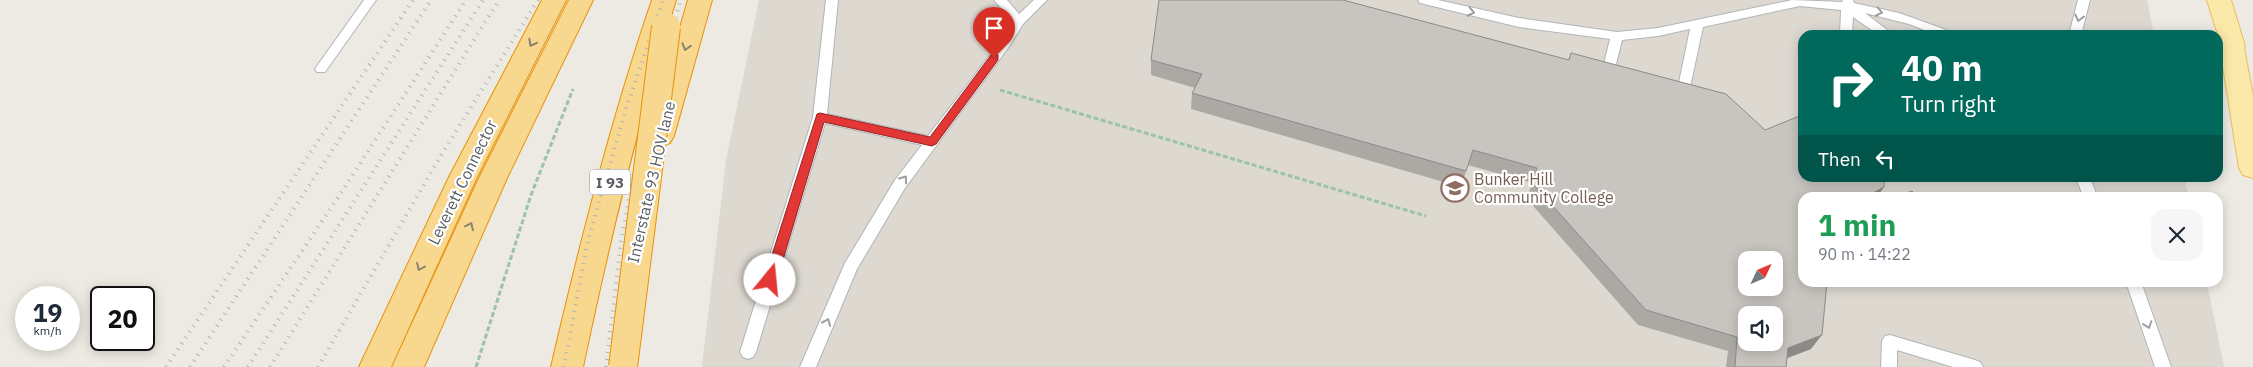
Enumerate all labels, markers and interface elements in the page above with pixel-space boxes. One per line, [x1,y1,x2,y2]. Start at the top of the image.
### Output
one-way arrow [1467,6,1476,16]
pin [973,7,1015,58]
one-way arrow [1875,7,1884,17]
one-way arrow [2075,13,2085,21]
icon: arrive [980,14,1008,42]
one-way arrow [528,38,538,47]
one-way arrow [681,42,691,50]
text: 40 m [1901,45,1983,91]
icon: right [1818,50,1883,115]
text: Turn right [1901,89,1996,118]
street label: Interstate 93 HOV lane [623,99,679,265]
street label: Leverett Connector [423,116,501,248]
icon: left [1871,145,1899,173]
text: Then [1818,147,1861,171]
place label: Bunker Hill Community College [1474,169,1614,207]
road number: I 93 [590,170,630,194]
school or university icon: Bunker Hill Community College [1440,173,1470,203]
one-way arrow [898,176,907,185]
text: 1 min [1818,205,1896,244]
button: close [2151,209,2203,261]
one-way arrow [464,222,475,231]
text: 90 m · 14:22 [1818,244,1911,264]
north arrow [1738,251,1782,296]
map controls [1738,251,1783,351]
position arrow [743,253,795,305]
one-way arrow [416,262,427,271]
speed limit sign: 20 [90,286,155,351]
text: 19 [32,296,63,329]
button: sound [1738,306,1783,351]
one-way arrow [821,318,831,327]
one-way arrow [2142,320,2152,329]
text: km/h [33,323,62,338]

